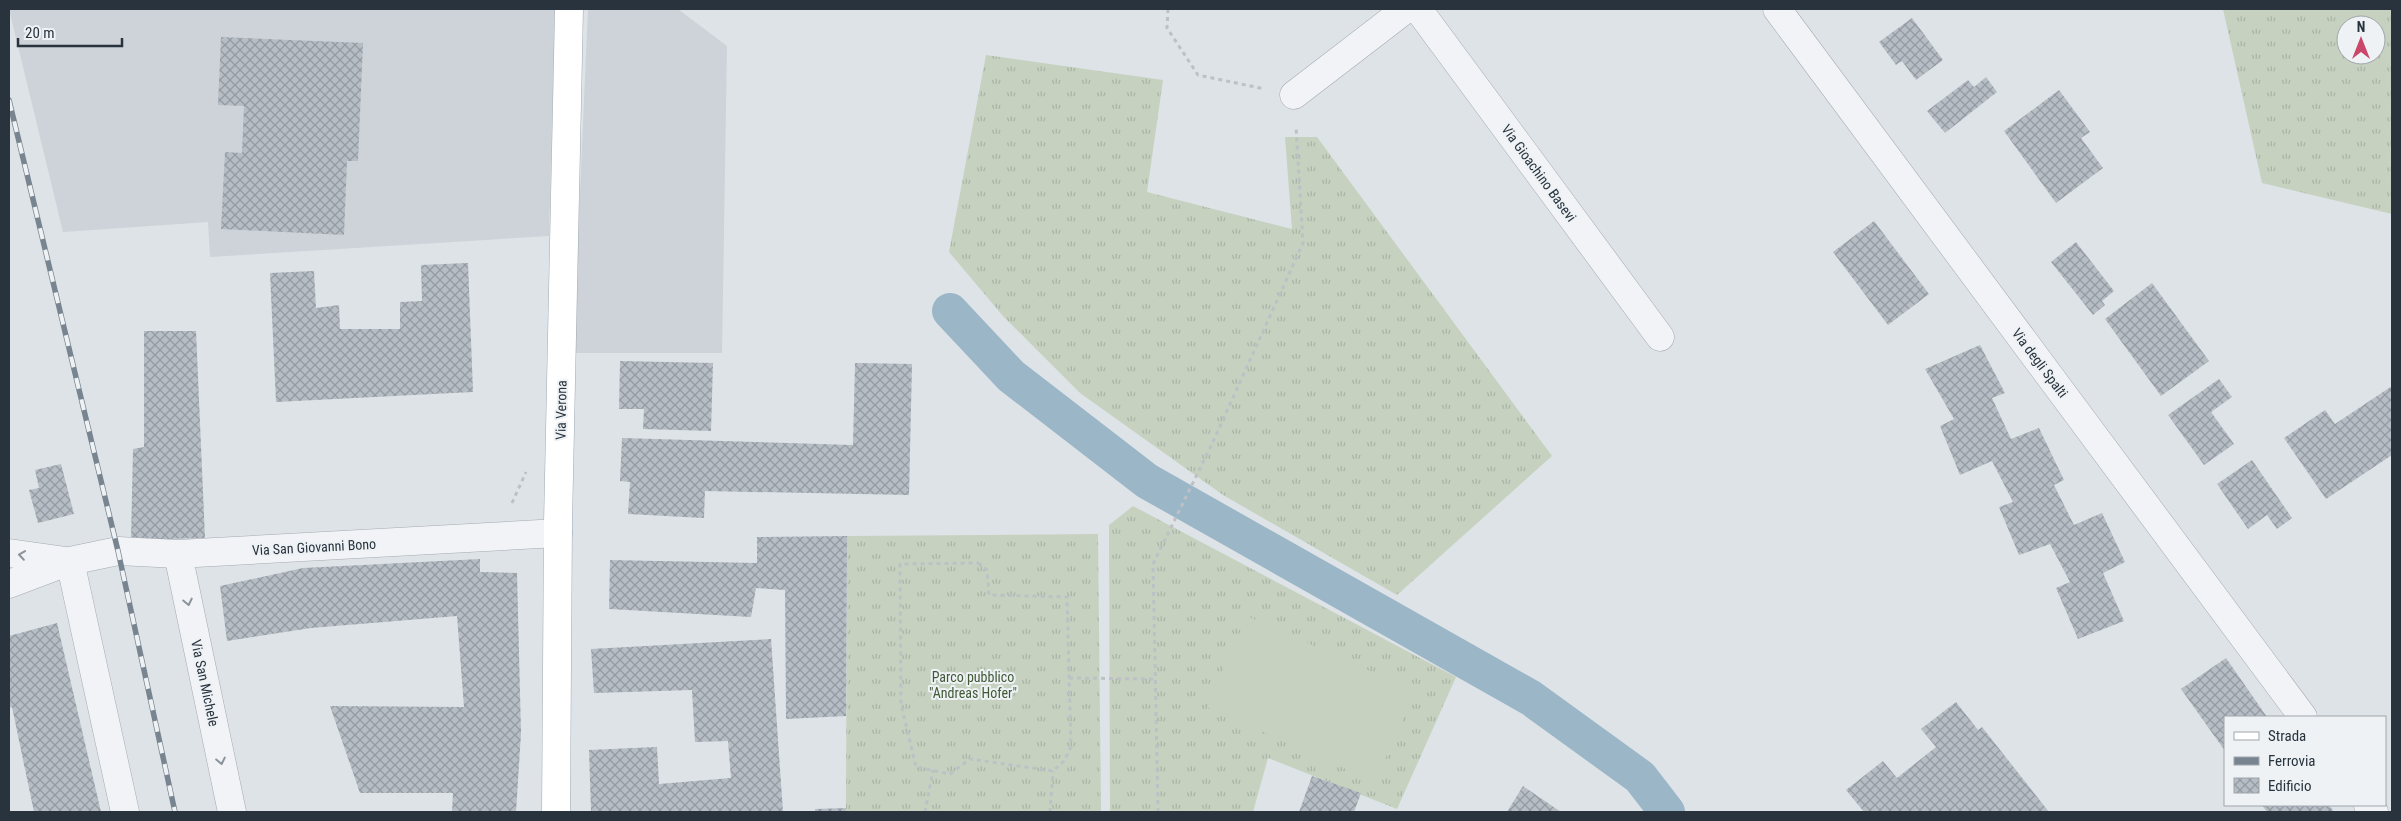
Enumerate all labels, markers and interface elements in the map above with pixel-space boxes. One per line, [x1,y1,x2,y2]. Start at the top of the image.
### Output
scale bar [18,15,121,47]
north arrow [2336,15,2386,65]
text: N [2357,19,2365,35]
text: 20 m [25,24,55,42]
street label: Via Gioachino Basevi [1498,121,1580,225]
street label: Via degli Spalti [2009,325,2071,401]
street label: Via Verona [552,380,570,440]
street label: Via San Giovanni Bono [251,536,377,558]
one-way arrow [18,550,26,561]
one-way arrow [182,597,193,606]
street label: Via San Michele [188,638,222,728]
park label: Parco pubblico "Andreas Hofer" [929,669,1017,701]
legend [2224,716,2386,806]
text: Strada [2268,727,2306,745]
text: Ferrovia [2268,752,2316,770]
one-way arrow [215,756,226,765]
text: Edificio [2268,777,2311,795]

